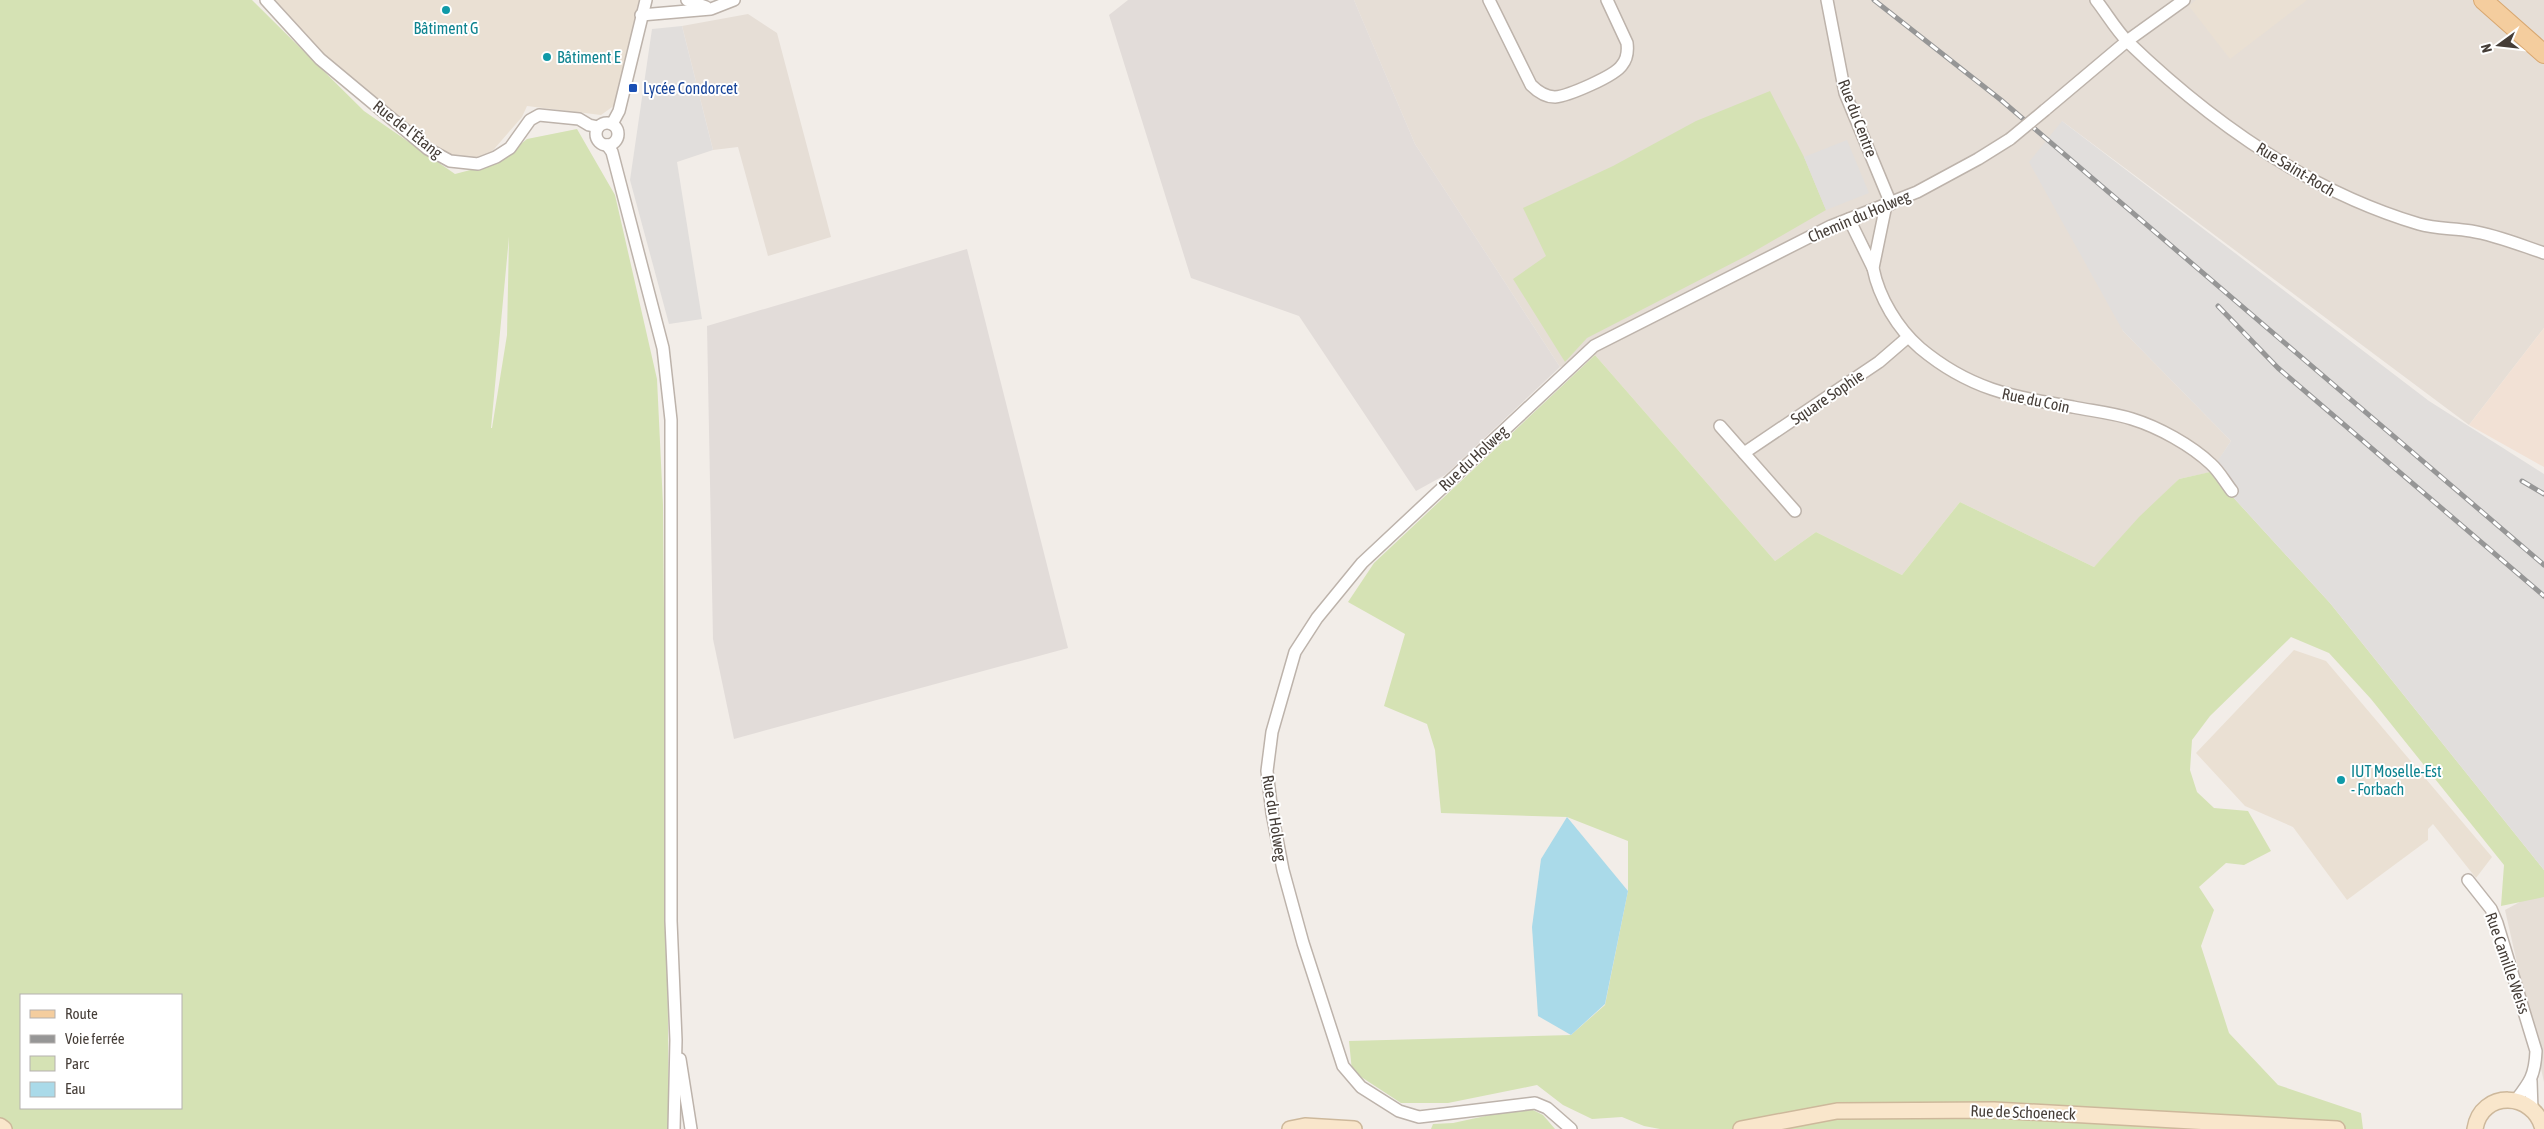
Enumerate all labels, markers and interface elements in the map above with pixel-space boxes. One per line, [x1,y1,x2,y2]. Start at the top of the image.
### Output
marker: Bâtiment G [440,4,452,16]
place label: Bâtiment G [413,19,479,37]
north arrow [2474,20,2524,70]
text: N [2478,42,2495,54]
place label: Bâtiment E [557,48,621,66]
marker: Bâtiment E [541,51,553,63]
street label: Rue du Centre [1835,77,1881,159]
place label: Lycée Condorcet [643,79,738,98]
marker: Lycée Condorcet [627,82,639,94]
street label: Rue de l'Étang [369,96,446,162]
street label: Rue Saint-Roch [2253,138,2339,200]
street label: Chemin du Holweg [1805,186,1913,247]
street label: Square Sophie [1787,366,1867,429]
street label: Rue du Coin [2000,384,2072,416]
street label: Rue du Holweg [1435,422,1512,495]
place label: IUT Moselle-Est - Forbach [2351,762,2442,798]
street label: Rue du Holweg [1258,774,1291,863]
marker: IUT Moselle-Est - Forbach [2335,774,2347,786]
street label: Rue Camille Weiss [2482,910,2534,1016]
legend [20,994,182,1109]
text: Route [65,1005,98,1022]
text: Voie ferrée [65,1030,125,1047]
text: Parc [65,1055,89,1072]
text: Eau [65,1080,86,1097]
street label: Rue de Schoeneck [1970,1101,2076,1123]

